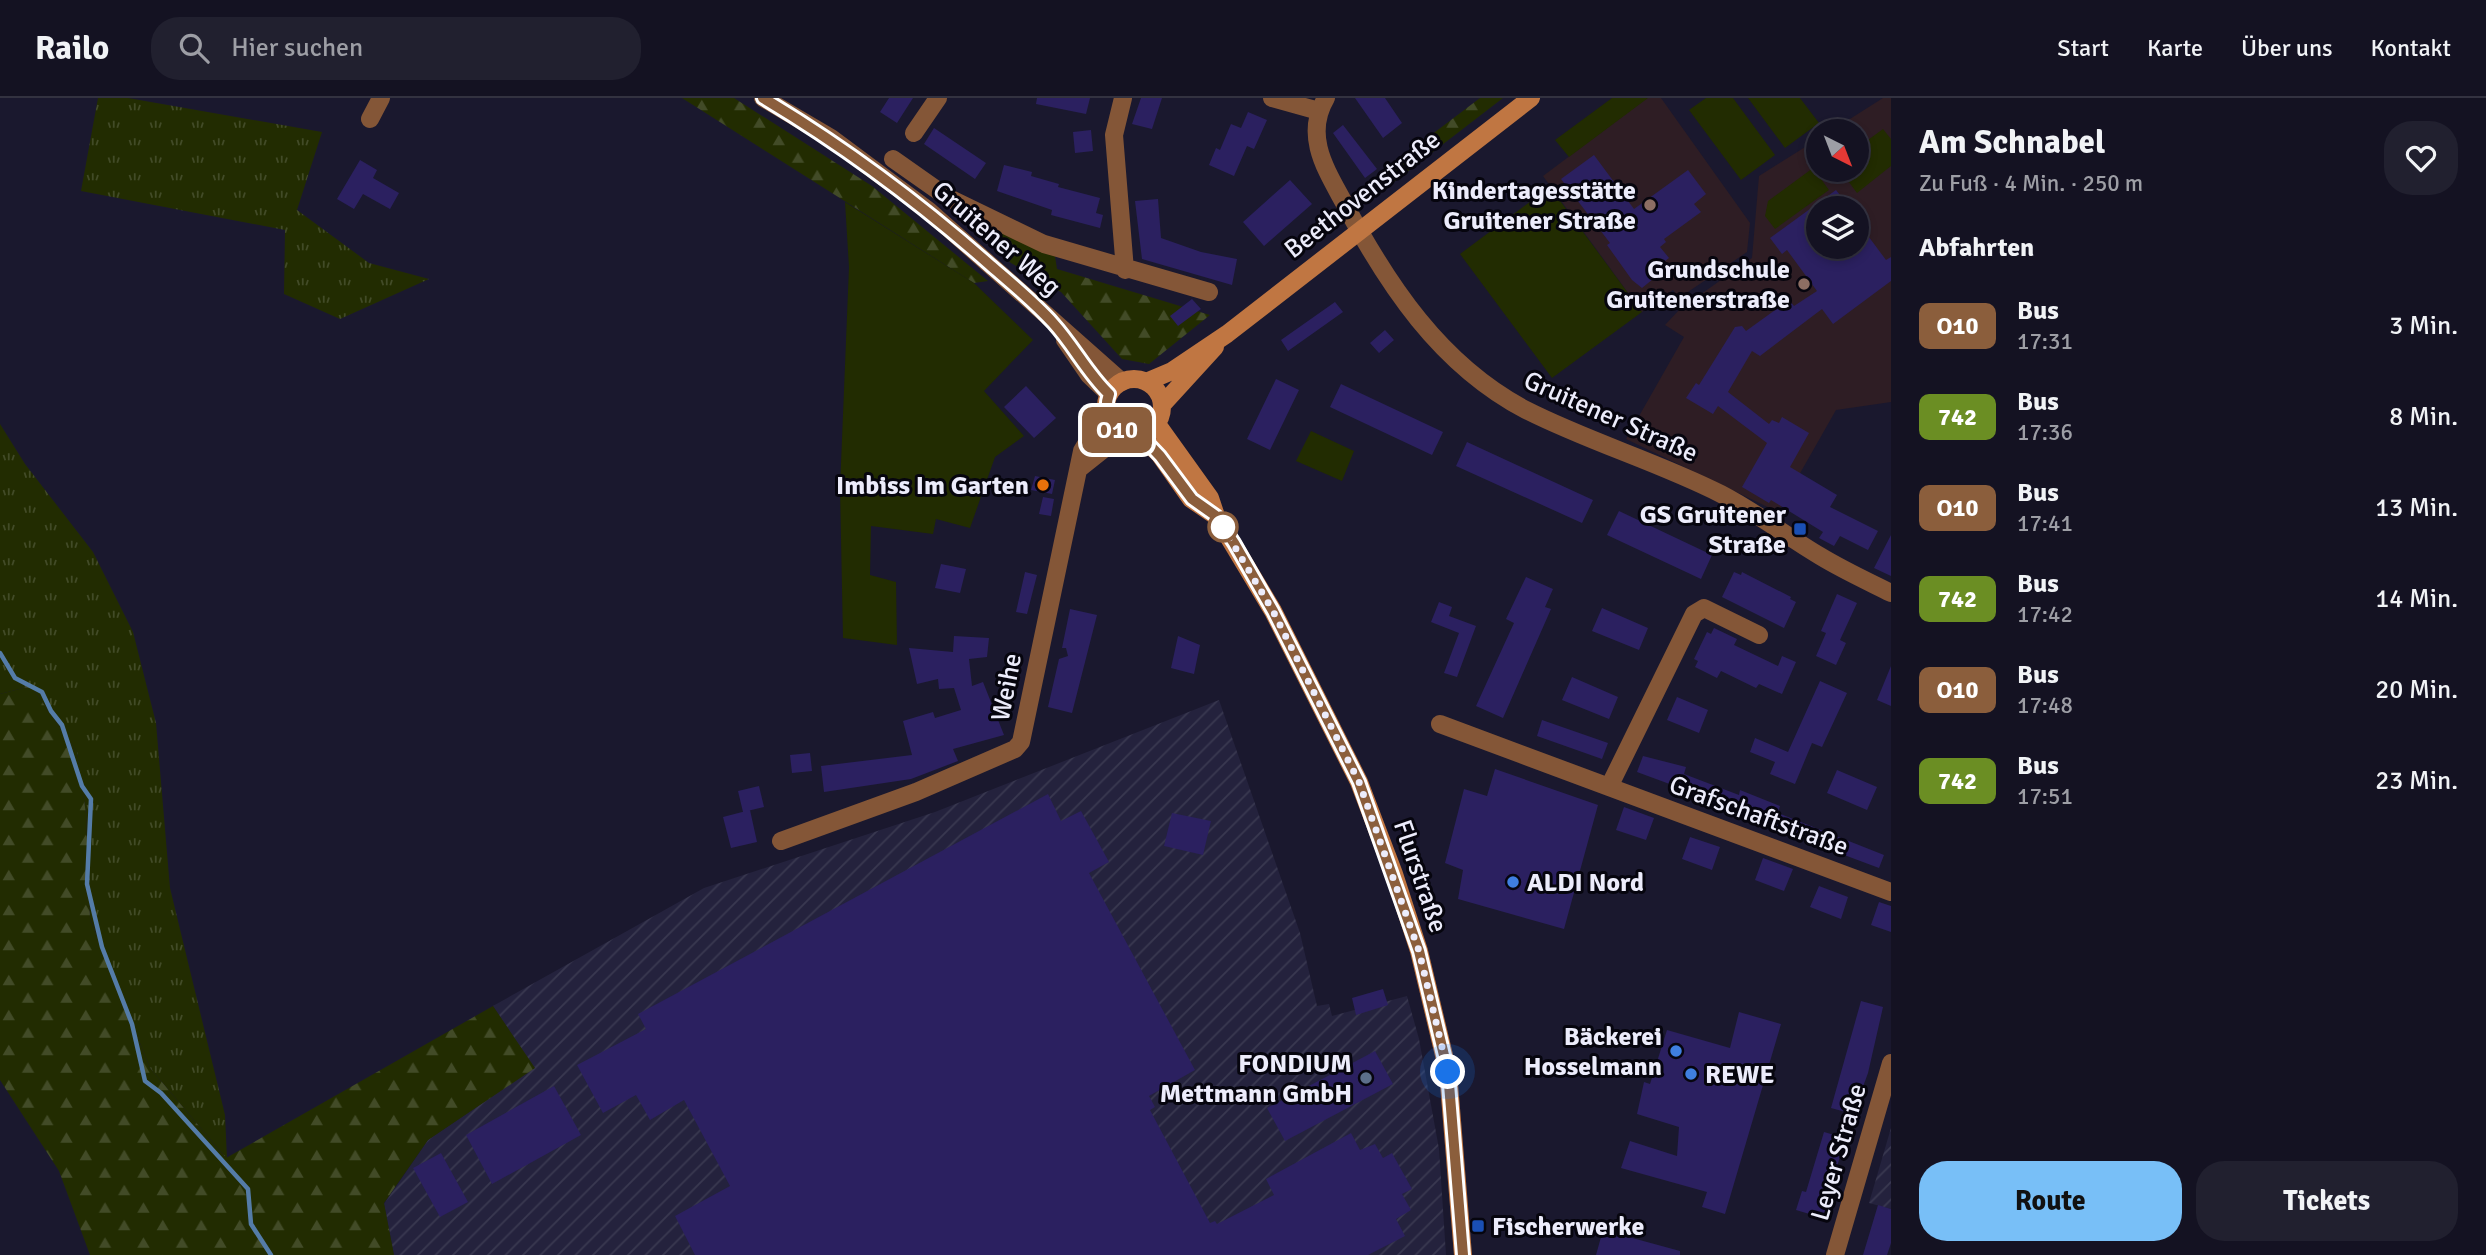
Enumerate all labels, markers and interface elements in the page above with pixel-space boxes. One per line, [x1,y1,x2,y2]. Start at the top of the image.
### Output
search box [151,17,641,80]
text: Railo [35,28,109,69]
icon: search [175,29,213,67]
text: Hier suchen [231,32,363,64]
text: Start [2057,33,2109,63]
text: Karte [2147,33,2203,63]
text: Über uns [2241,33,2333,63]
text: Kontakt [2371,33,2451,63]
north arrow [1806,119,1869,182]
map controls [1806,119,1869,259]
button: heart [2384,121,2458,195]
text: Am Schnabel [1919,122,2105,163]
street label: Beethovenstraße [1278,124,1447,266]
text: Zu Fuß · 4 Min. · 250 m [1919,169,2143,198]
street label: Gruitener Weg [926,174,1067,303]
place label: Kindertagesstätte Gruitener Straße [1432,175,1636,237]
button: layers [1806,196,1869,259]
marker: Kindertagesstätte Gruitener Straße [1642,197,1658,213]
text: Abfahrten [1919,232,2034,264]
place label: Grundschule Gruitenerstraße [1606,254,1790,316]
marker: Grundschule Gruitenerstraße [1796,276,1812,292]
text: Bus [2017,295,2059,327]
text: 3 Min. [2389,310,2458,342]
text: O10 [1937,311,1978,341]
text: 17:31 [2017,327,2073,356]
street label: Gruitener Straße [1519,364,1703,470]
text: Bus [2017,386,2059,418]
text: 8 Min. [2389,401,2458,433]
text: 742 [1938,402,1977,432]
line badge: O10 [1077,407,1157,453]
text: O10 [1096,415,1138,445]
text: 17:36 [2017,418,2073,447]
place label: Imbiss Im Garten [836,470,1029,502]
marker: Imbiss Im Garten [1035,477,1051,493]
text: Bus [2017,477,2059,509]
text: 13 Min. [2375,492,2458,524]
text: O10 [1937,493,1978,523]
place label: GS Gruitener Straße [1640,499,1787,561]
text: 17:41 [2017,509,2073,538]
unlabelled marker [1208,512,1238,542]
marker: GS Gruitener Straße [1792,521,1808,537]
text: Bus [2017,568,2059,600]
text: 14 Min. [2375,583,2458,615]
text: 742 [1938,584,1977,614]
text: 17:42 [2017,600,2073,629]
street label: Weihe [985,651,1029,724]
text: Bus [2017,659,2059,691]
text: 20 Min. [2375,674,2458,706]
text: O10 [1937,675,1978,705]
text: 17:48 [2017,691,2073,720]
text: Bus [2017,750,2059,782]
text: 23 Min. [2375,765,2458,797]
text: 742 [1938,766,1977,796]
street label: Grafschaftstraße [1665,769,1853,863]
text: 17:51 [2017,782,2073,811]
street label: Flurstraße [1386,816,1454,937]
place label: ALDI Nord [1527,867,1644,899]
marker: ALDI Nord [1505,874,1521,890]
place label: Bäckerei Hosselmann [1524,1021,1662,1083]
marker: Bäckerei Hosselmann [1668,1043,1684,1059]
place label: FONDIUM Mettmann GmbH [1160,1048,1352,1110]
your location [1430,1054,1465,1089]
place label: REWE [1705,1059,1774,1091]
marker: REWE [1683,1066,1699,1082]
marker: FONDIUM Mettmann GmbH [1358,1070,1374,1086]
street label: Leyer Straße [1804,1080,1874,1225]
button: Route [1919,1161,2182,1241]
button: Tickets [2196,1161,2458,1241]
place label: Fischerwerke [1492,1211,1644,1243]
marker: Fischerwerke [1470,1218,1486,1234]

